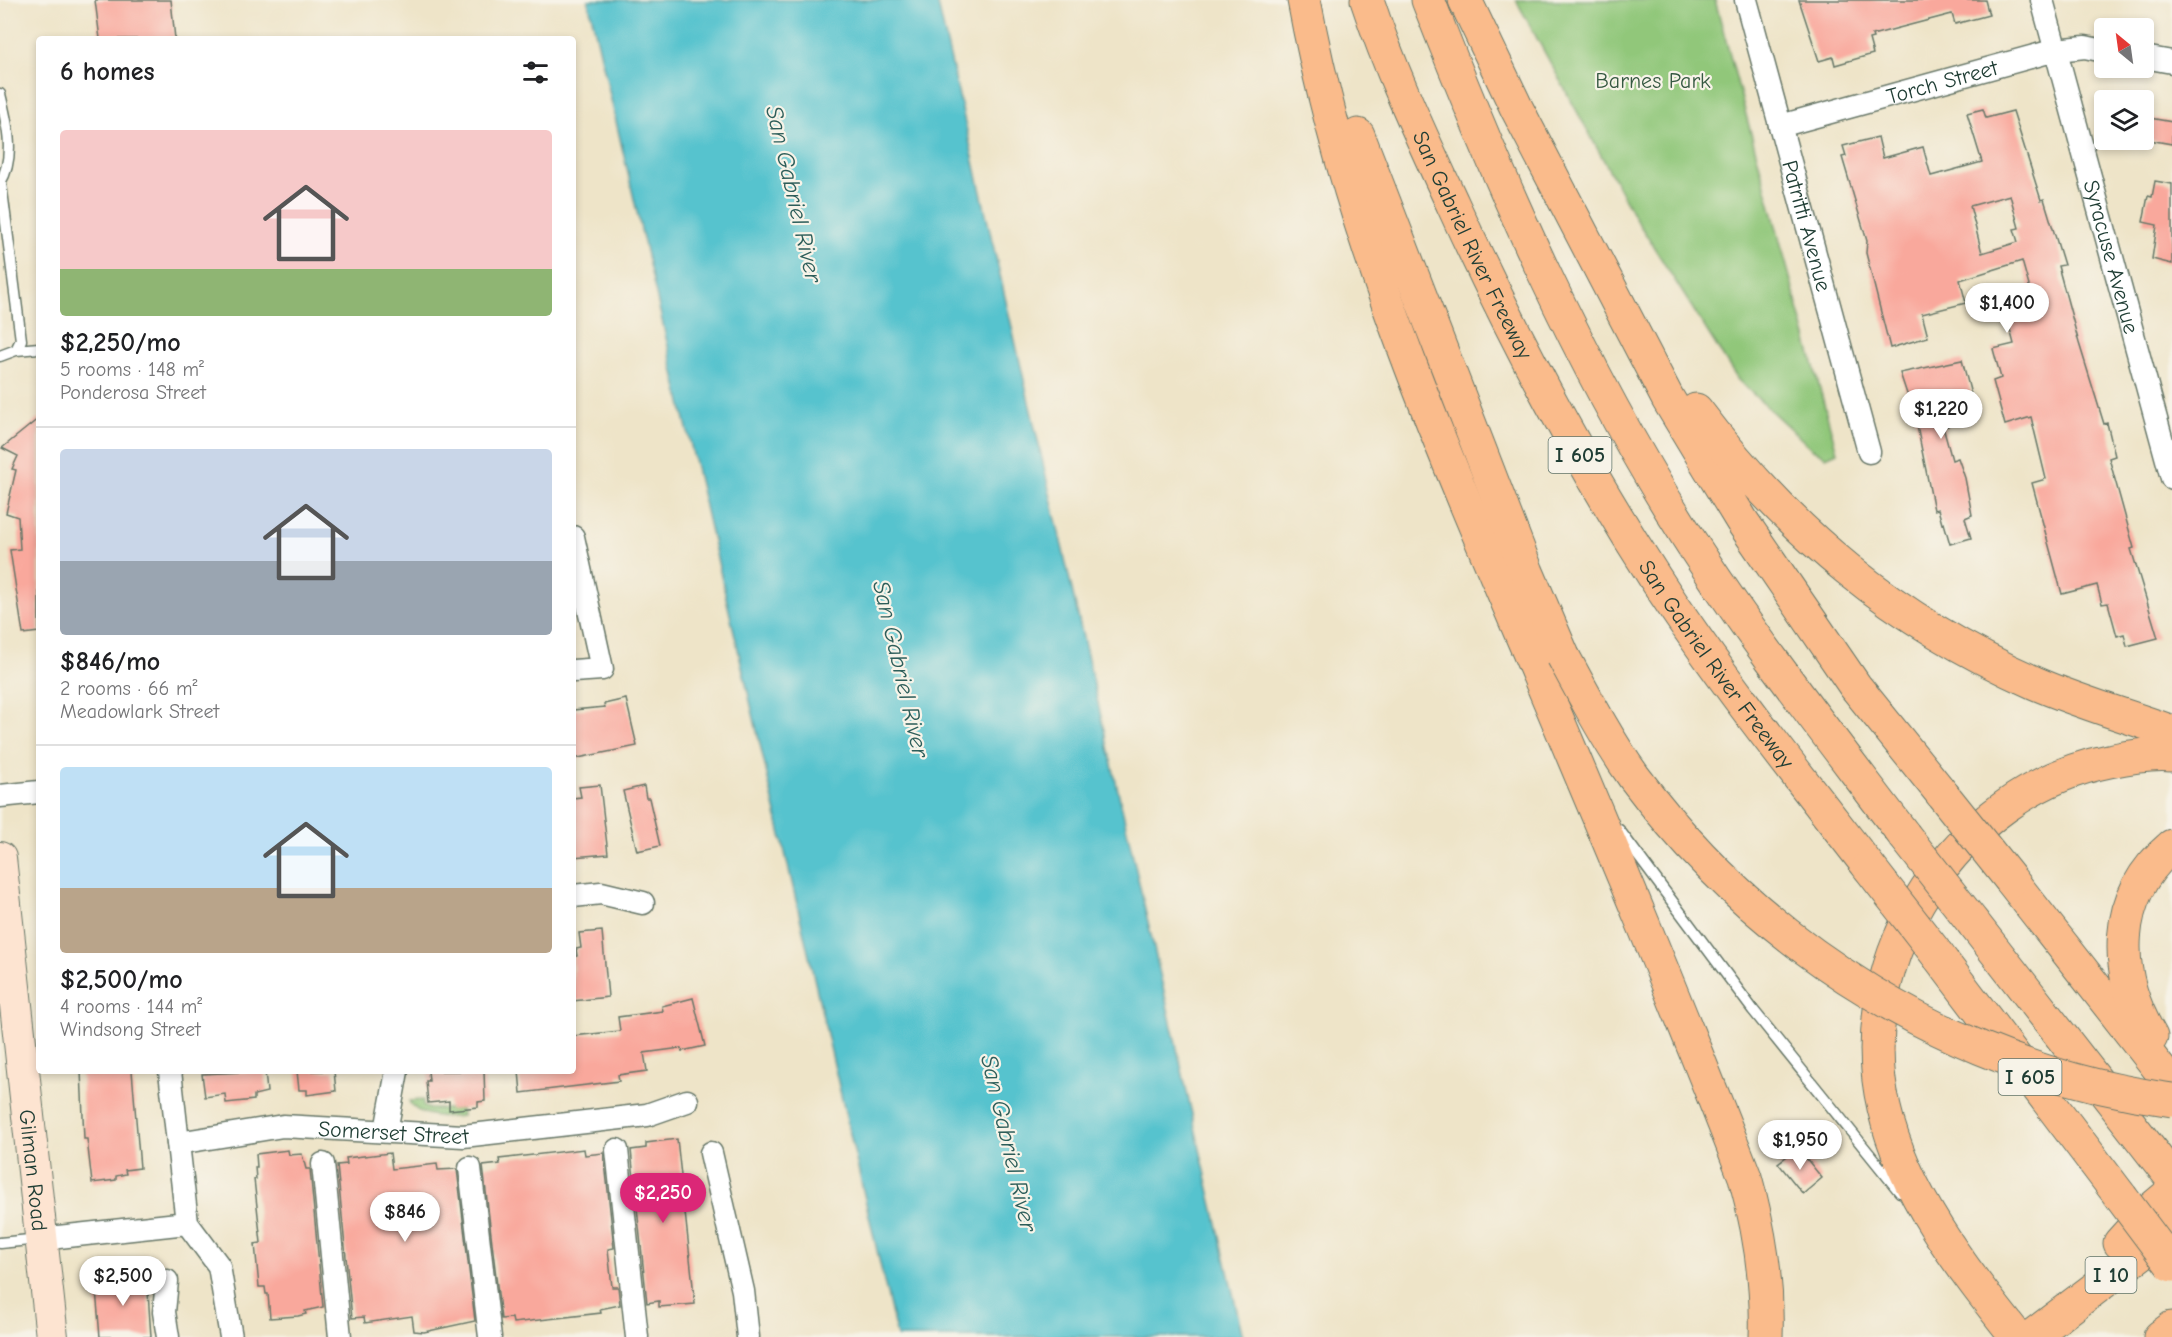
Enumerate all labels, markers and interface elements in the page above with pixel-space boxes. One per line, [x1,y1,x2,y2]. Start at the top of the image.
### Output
north arrow [2094,18,2154,78]
map controls [2094,18,2154,150]
street label: Torch Street [1884,55,2001,110]
icon: filters [519,56,552,89]
text: 6 homes [60,57,155,87]
park label: Barnes Park [1595,68,1711,94]
button: layers [2094,90,2154,150]
water label: San Gabriel River [760,103,828,287]
street label: San Gabriel River Freeway [1407,127,1538,364]
street label: Patritti Avenue [1776,158,1837,294]
icon: home [252,169,360,277]
street label: Syracuse Avenue [2078,177,2144,337]
pin: $1,400 [1958,283,2056,334]
text: $1,400 [1979,291,2035,314]
text: $2,250/mo [60,328,181,358]
text: 5 rooms · 148 m² [60,358,204,381]
text: Ponderosa Street [60,381,206,404]
pin: $1,220 [1892,389,1990,440]
text: $1,220 [1913,397,1969,420]
road number: I 605 [1548,437,1612,473]
icon: home [252,488,360,596]
street label: San Gabriel River Freeway [1633,556,1800,774]
water label: San Gabriel River [867,578,935,762]
text: $846/mo [60,647,160,677]
text: 2 rooms · 66 m² [60,677,198,700]
text: Meadowlark Street [60,700,219,723]
icon: home [252,806,360,914]
text: $2,500/mo [60,965,183,995]
text: 4 rooms · 144 m² [60,995,202,1018]
text: Windsong Street [60,1018,201,1041]
water label: San Gabriel River [975,1052,1043,1236]
road number: I 605 [1998,1059,2062,1095]
street label: Gilman Road [13,1108,52,1232]
street label: Somerset Street [317,1116,471,1150]
pin: $1,950 [1751,1120,1849,1171]
text: $1,950 [1772,1128,1828,1151]
pin: $2,250 [614,1173,712,1224]
text: $2,250 [634,1181,692,1204]
pin: $846 [369,1192,441,1243]
text: $846 [384,1200,426,1223]
pin: $2,500 [74,1256,172,1307]
road number: I 10 [2086,1257,2136,1293]
text: $2,500 [93,1264,153,1287]

